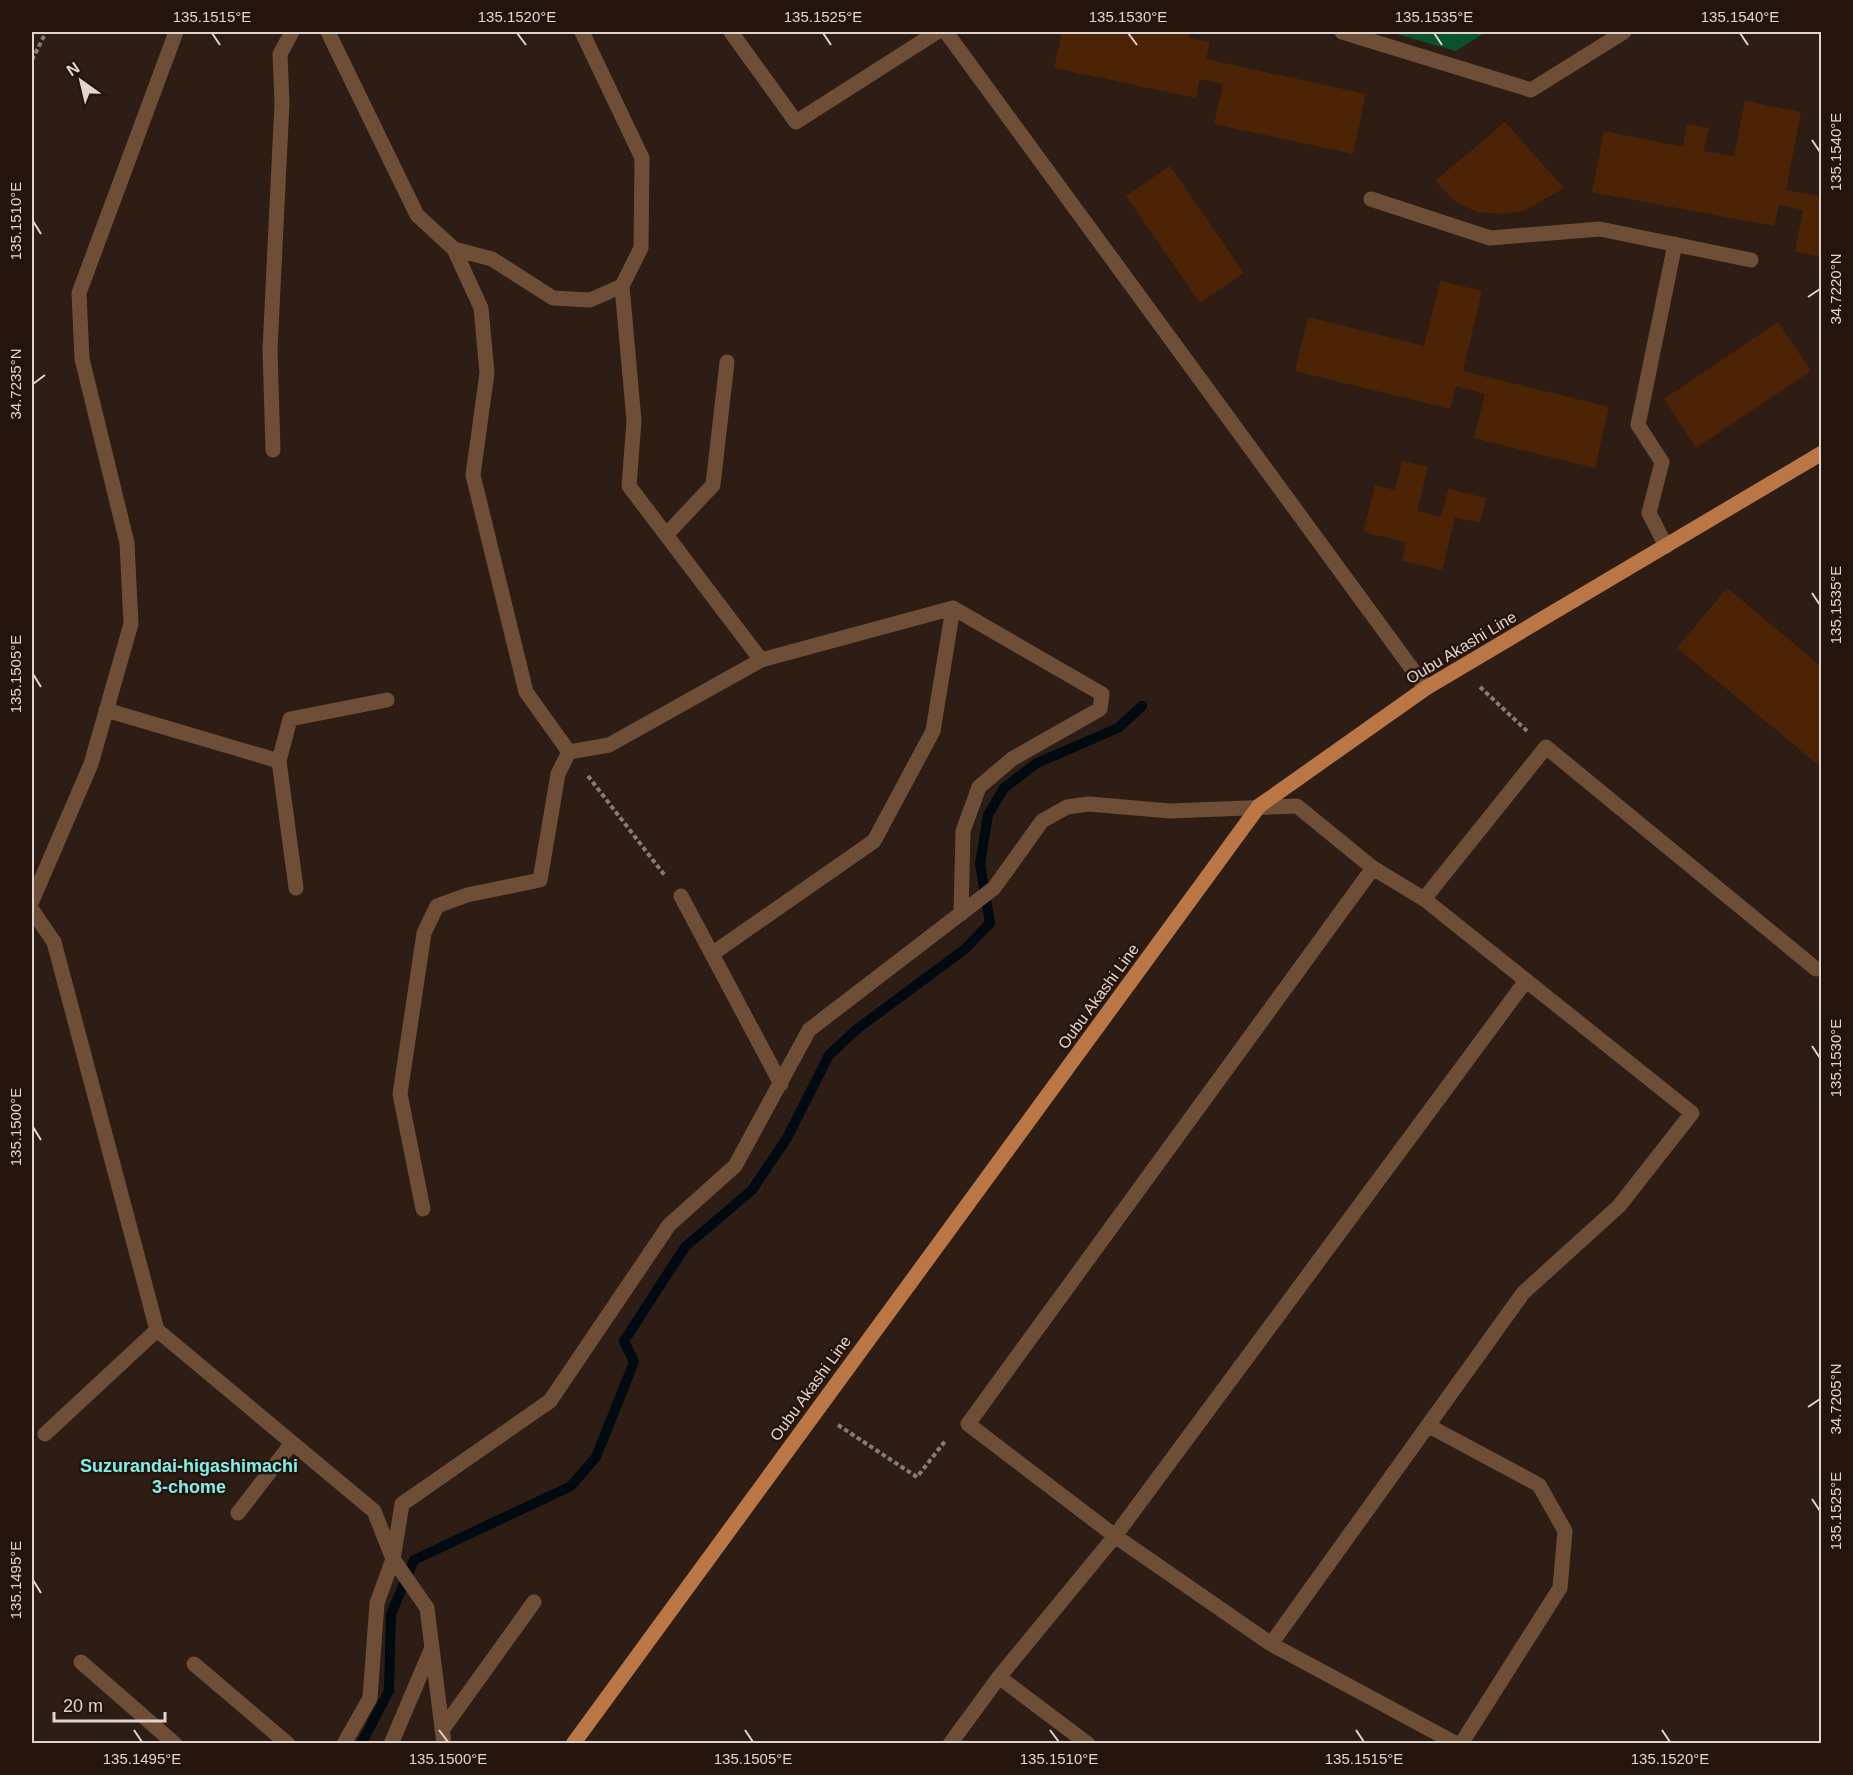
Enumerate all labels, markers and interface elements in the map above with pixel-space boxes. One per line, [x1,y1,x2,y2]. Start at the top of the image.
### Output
text: 135.1515°E [173,8,251,25]
text: 135.1520°E [478,8,556,25]
text: 135.1525°E [784,8,862,25]
text: 135.1530°E [1089,8,1167,25]
text: 135.1535°E [1395,8,1473,25]
text: 135.1540°E [1701,8,1779,25]
north arrow [51,51,111,111]
text: N [63,59,82,79]
text: 135.1540°E [1827,113,1844,191]
text: 135.1510°E [7,182,24,260]
text: 34.7220°N [1827,253,1844,325]
text: 34.7235°N [7,348,24,420]
text: 135.1535°E [1827,566,1844,644]
street label: Oubu Akashi Line [1403,608,1519,687]
text: 135.1505°E [7,635,24,713]
street label: Oubu Akashi Line [1055,940,1142,1052]
text: 135.1530°E [1827,1019,1844,1097]
text: 135.1500°E [7,1088,24,1166]
street label: Oubu Akashi Line [767,1332,854,1444]
text: 34.7205°N [1827,1363,1844,1435]
district label: Suzurandai-higashimachi 3-chome [80,1456,298,1497]
text: 135.1525°E [1827,1472,1844,1550]
text: 135.1495°E [7,1541,24,1619]
scale bar [54,1685,165,1723]
text: 20 m [63,1696,103,1716]
text: 135.1495°E [103,1750,181,1767]
text: 135.1500°E [409,1750,487,1767]
text: 135.1505°E [714,1750,792,1767]
text: 135.1510°E [1020,1750,1098,1767]
text: 135.1515°E [1325,1750,1403,1767]
text: 135.1520°E [1631,1750,1709,1767]

